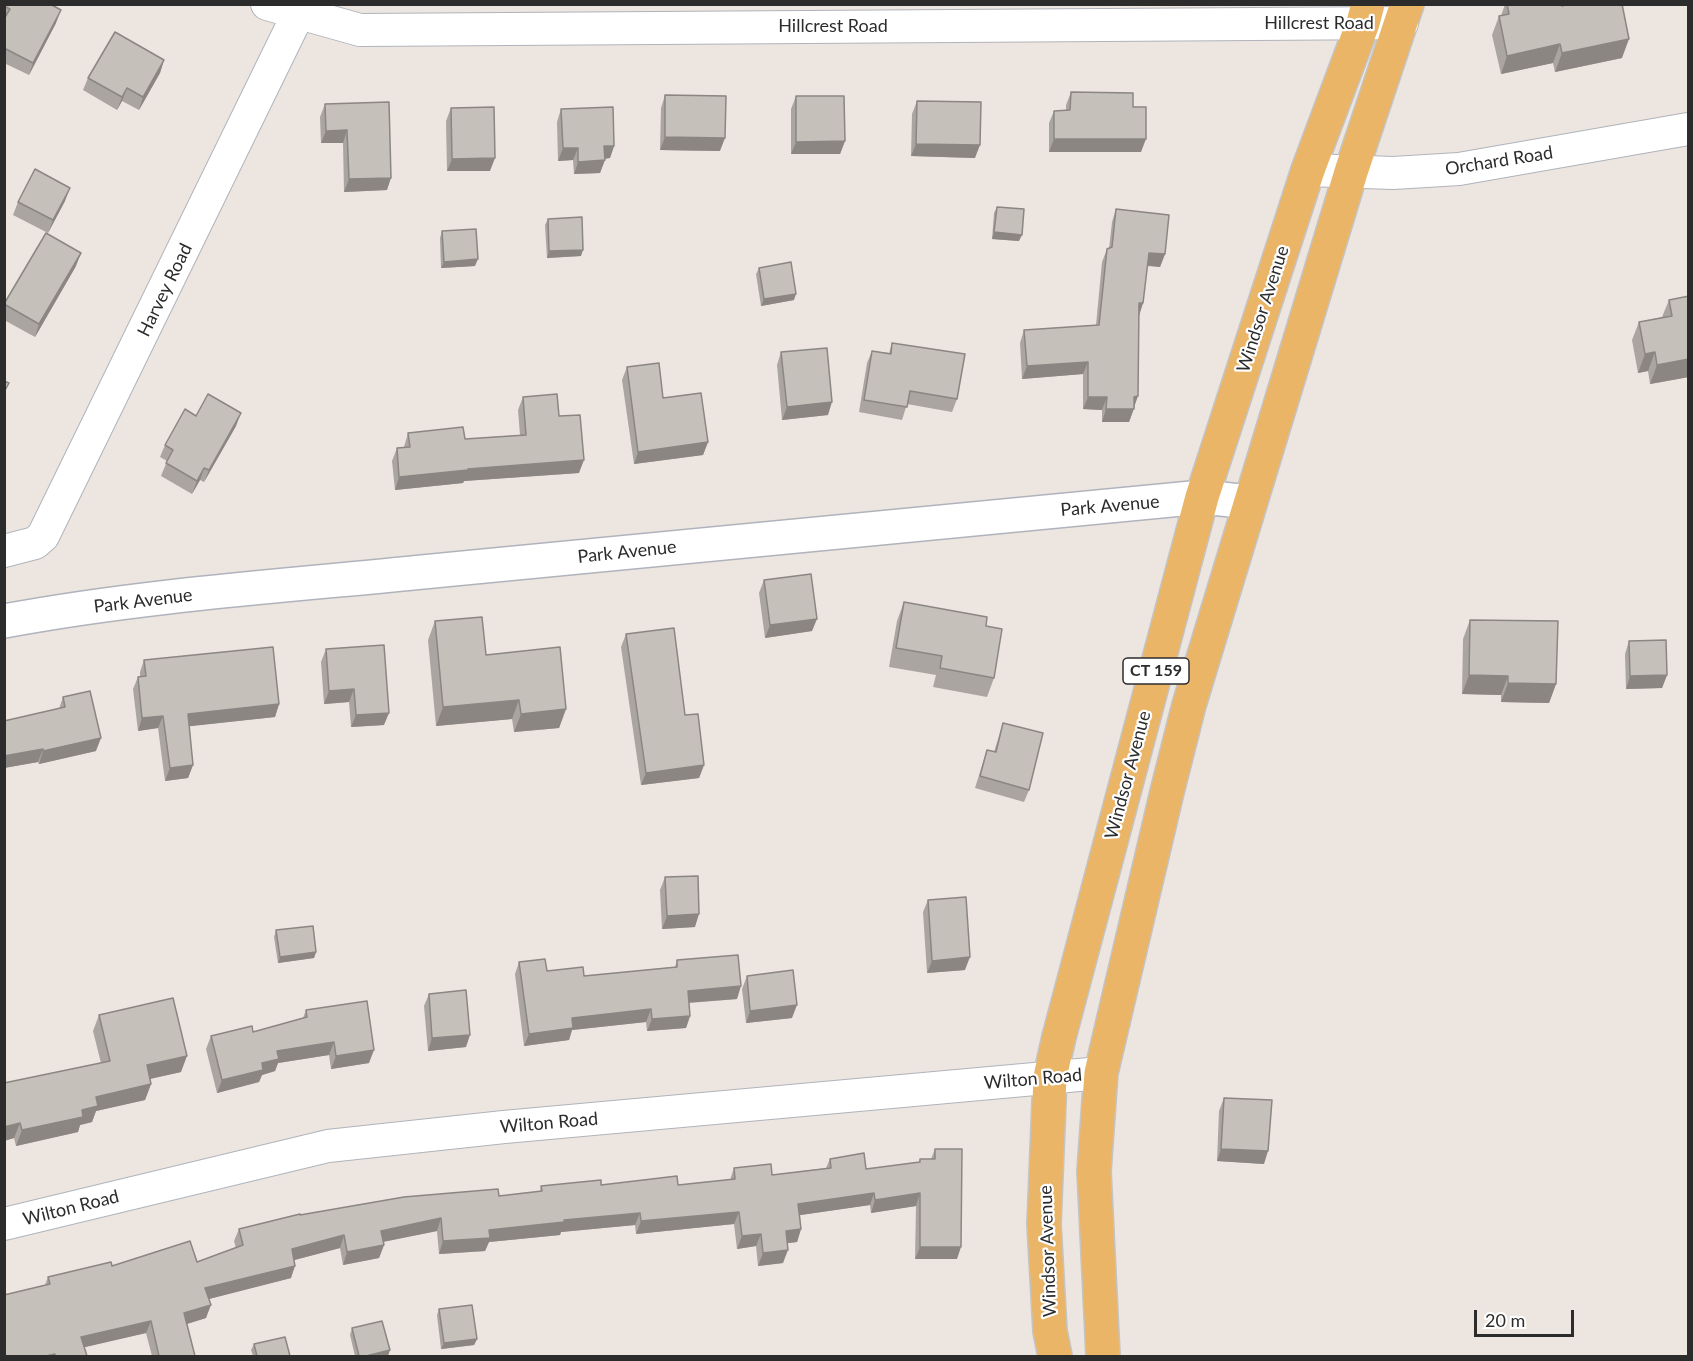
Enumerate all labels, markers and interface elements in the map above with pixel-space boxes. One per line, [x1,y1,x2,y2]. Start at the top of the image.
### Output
street label: Hillcrest Road [1264,12,1374,34]
street label: Hillcrest Road [778,15,888,37]
street label: Orchard Road [1444,142,1554,180]
street label: Harvey Road [133,240,197,340]
street label: Windsor Avenue [1232,243,1294,375]
street label: Park Avenue [1060,491,1160,521]
street label: Park Avenue [576,536,678,568]
street label: Park Avenue [92,584,194,618]
road number: CT 159 [1123,658,1189,684]
street label: Windsor Avenue [1101,709,1155,841]
street label: Wilton Road [983,1064,1083,1094]
street label: Wilton Road [499,1108,599,1138]
street label: Windsor Avenue [1035,1185,1061,1317]
street label: Wilton Road [21,1186,121,1230]
scale bar [1477,1298,1578,1336]
text: 20 m [1485,1309,1525,1331]

